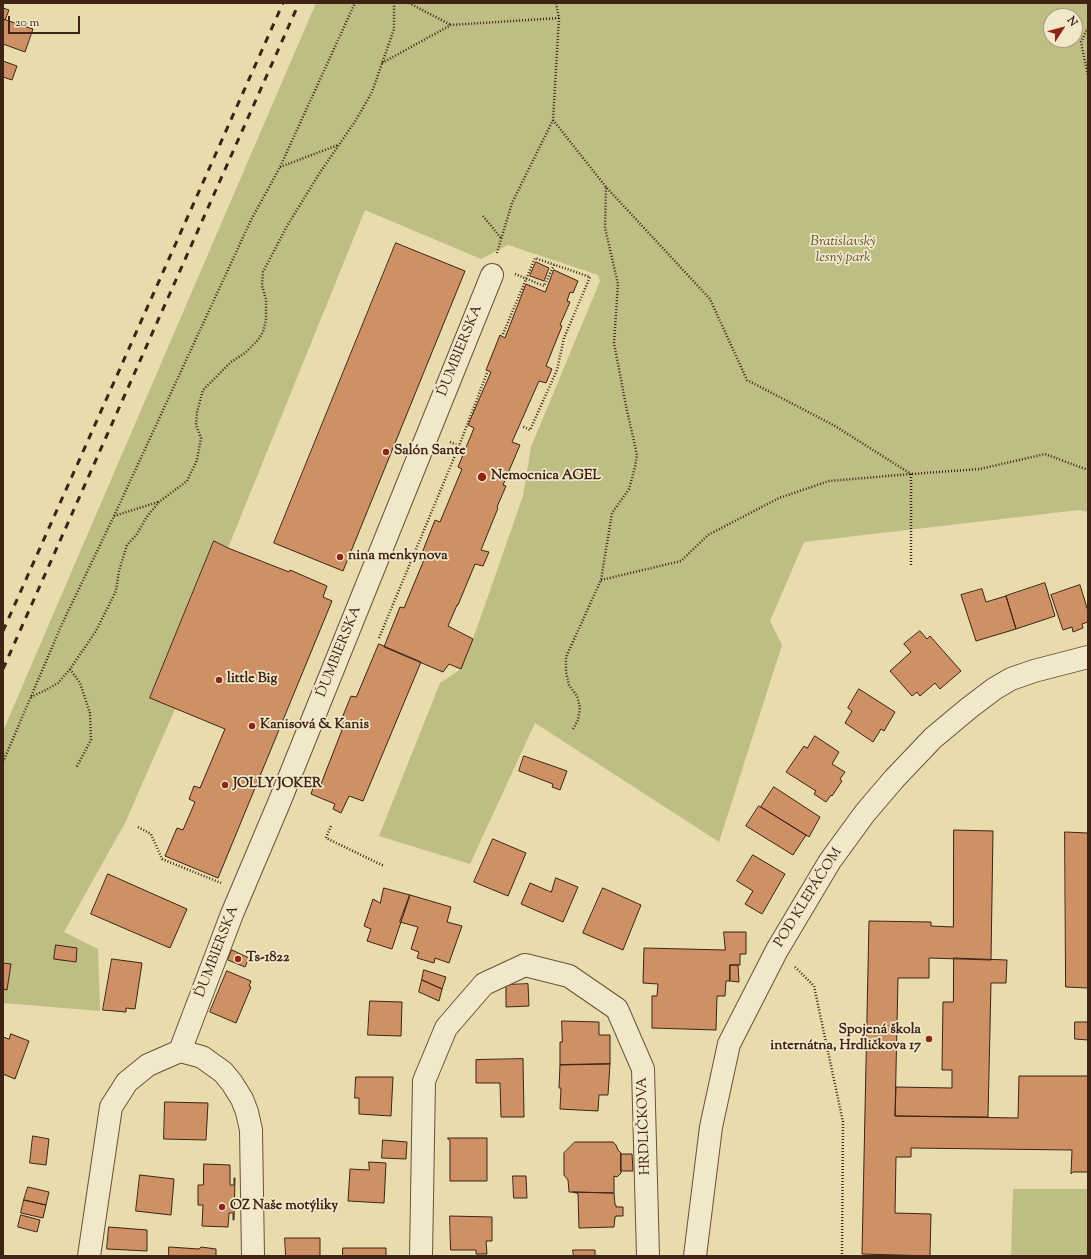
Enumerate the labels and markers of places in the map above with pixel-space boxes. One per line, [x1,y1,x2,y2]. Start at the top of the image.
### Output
place label: Salón Sante [394,444,466,460]
marker: Salón Sante [381,447,391,457]
place label: Nemocnica AGEL [491,469,601,485]
marker: Nemocnica AGEL [476,471,488,483]
place label: nina menkynova [348,549,448,565]
marker: nina menkynova [335,552,345,562]
place label: little Big [227,672,277,688]
marker: little Big [214,675,224,685]
place label: Kanisová & Kanis [260,718,369,734]
marker: Kanisová & Kanis [247,721,257,731]
place label: JOLLY JOKER [233,777,322,793]
marker: JOLLY JOKER [220,780,230,790]
place label: Ts-1822 [246,951,289,967]
marker: Ts-1822 [233,954,243,964]
place label: Spojená škola internátna, Hrdličkova 17 [770,1023,921,1056]
marker: Spojená škola internátna, Hrdličkova 17 [924,1034,934,1044]
place label: OZ Naše motýliky [230,1199,338,1215]
marker: OZ Naše motýliky [217,1202,227,1212]

